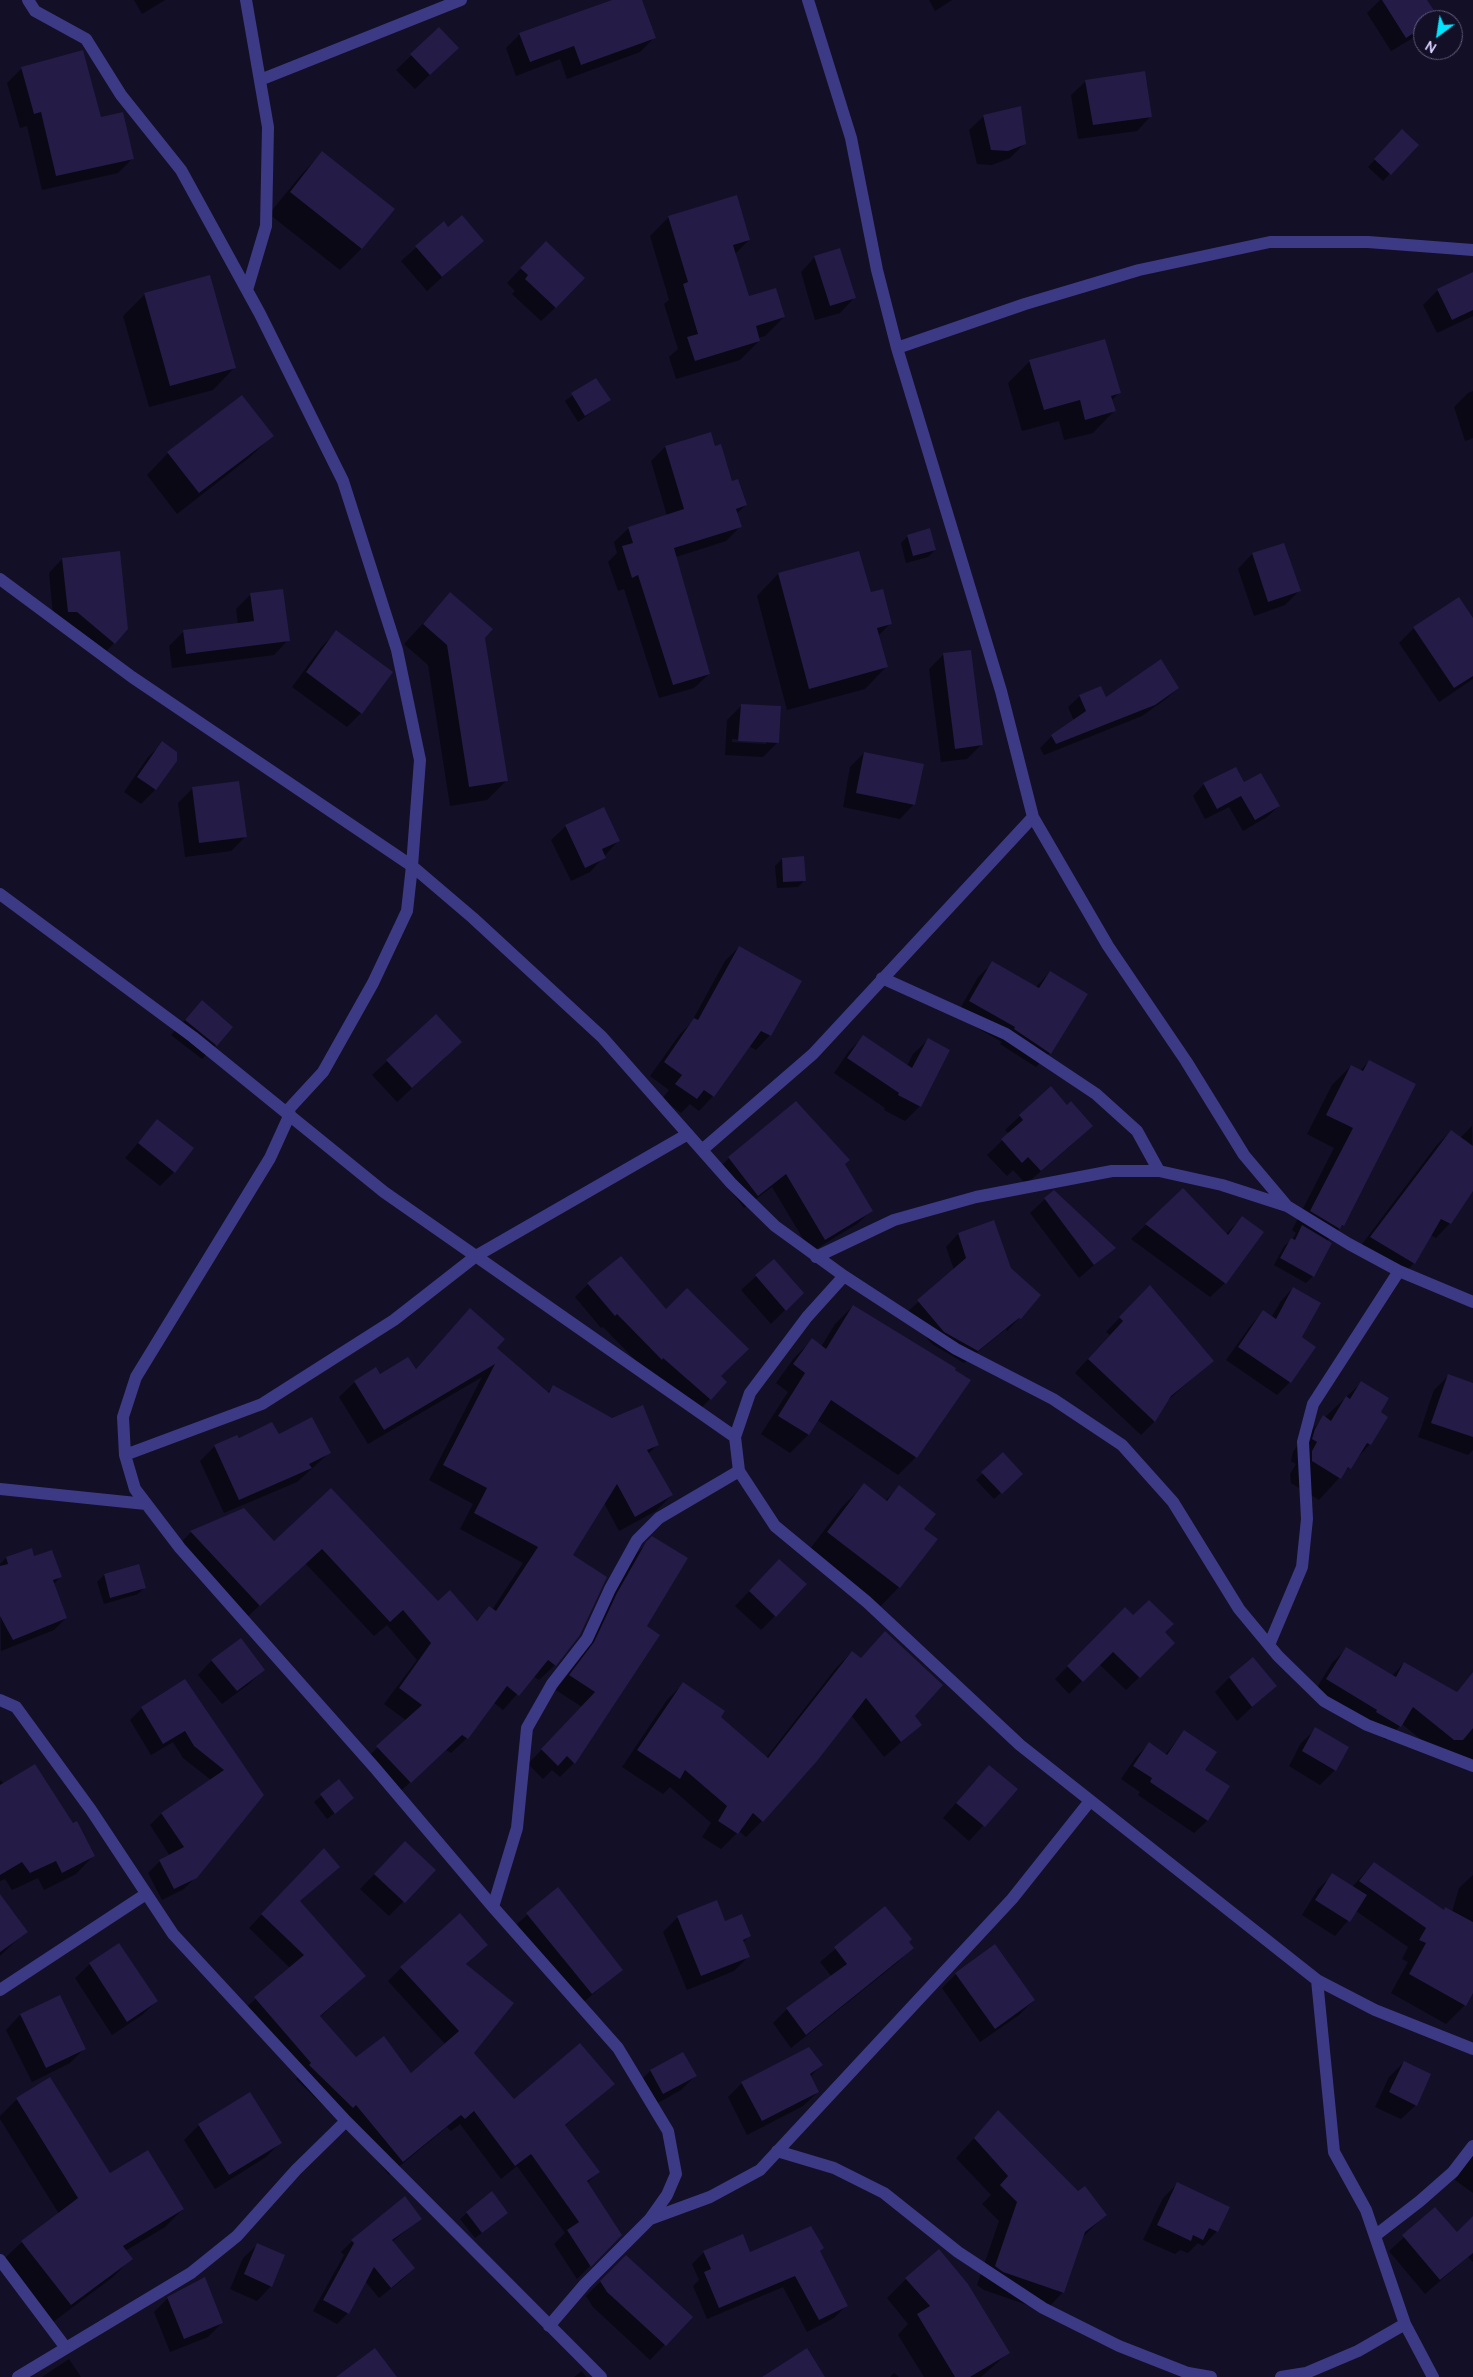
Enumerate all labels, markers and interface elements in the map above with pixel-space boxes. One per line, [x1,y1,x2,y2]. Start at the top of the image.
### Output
north arrow [1413,10,1463,60]
text: N [1421,37,1440,58]

